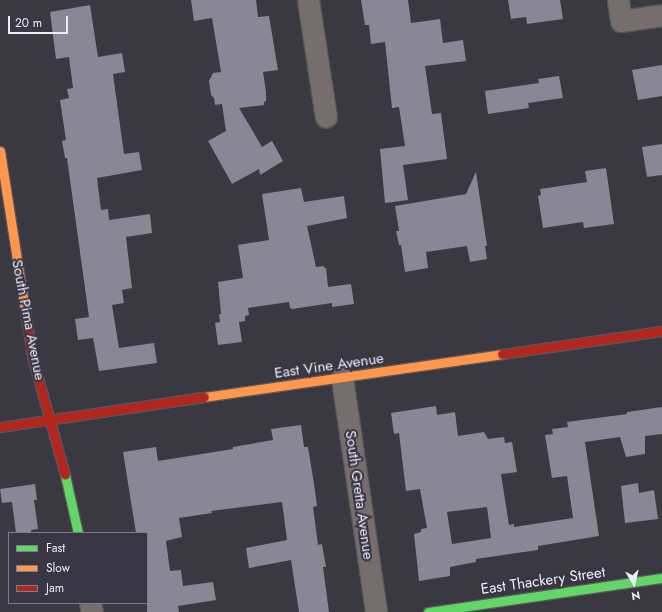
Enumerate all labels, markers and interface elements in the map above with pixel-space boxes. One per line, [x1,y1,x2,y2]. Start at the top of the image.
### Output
scale bar [10,8,70,34]
text: 20 m [15,14,42,32]
street label: South Pima Avenue [7,258,49,382]
street label: East Vine Avenue [273,349,385,383]
street label: South Gretta Avenue [341,429,377,561]
legend [8,532,148,604]
text: Fast [46,539,65,557]
text: Slow [46,559,70,577]
street label: East Thackery Street [480,563,606,599]
north arrow [614,564,654,604]
text: Jam [46,579,64,597]
text: N [630,587,641,604]

